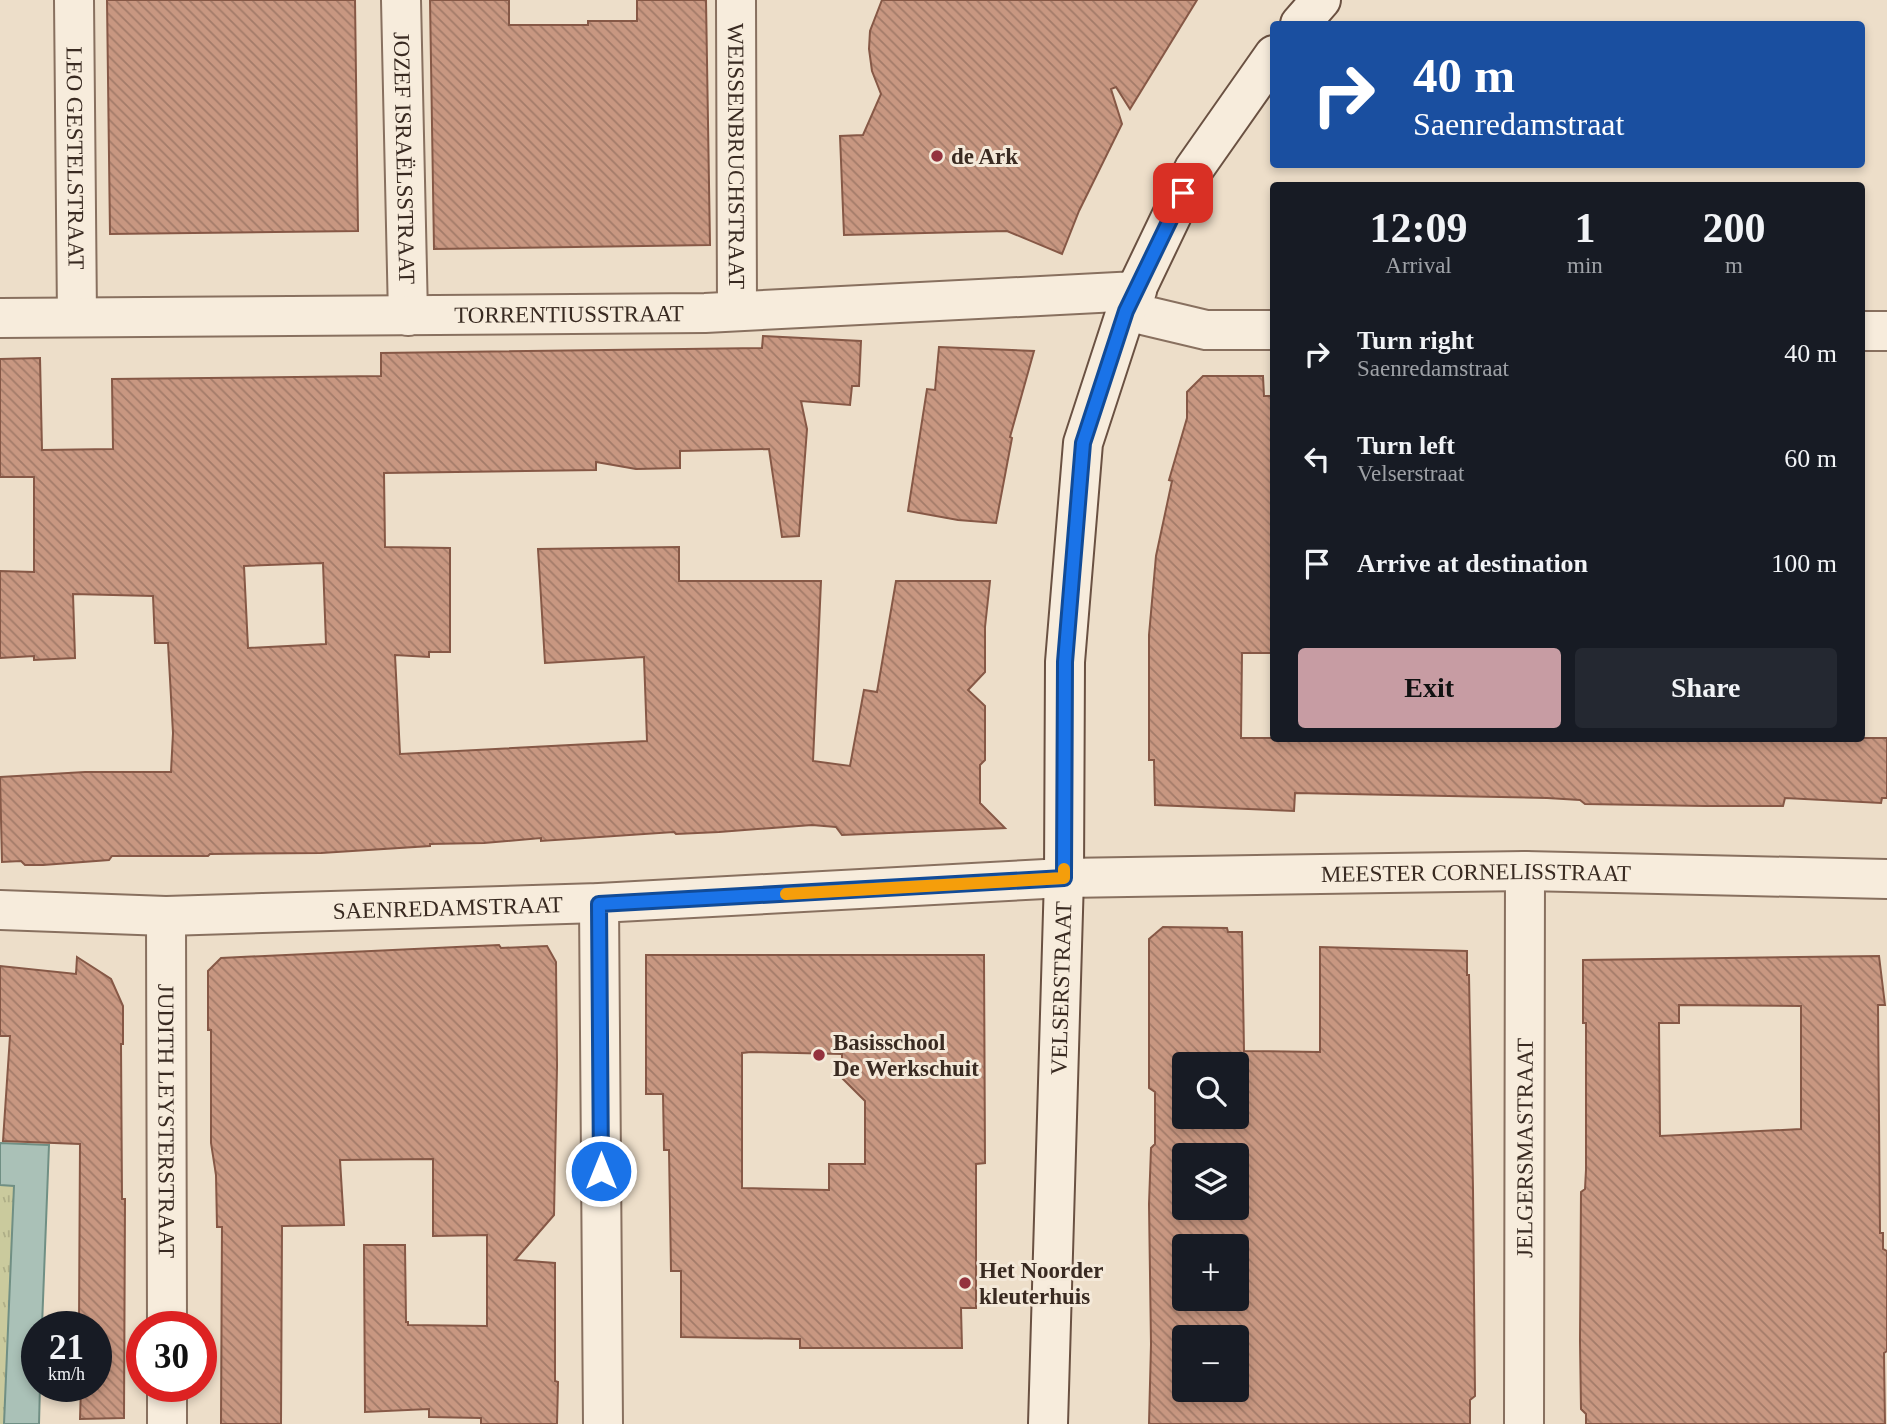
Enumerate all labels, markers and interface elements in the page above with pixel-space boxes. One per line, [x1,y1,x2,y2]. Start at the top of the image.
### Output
street label: WEISSENBRUCHSTRAAT [724,23,749,289]
street label: JOZEF ISRAËLSSTRAAT [389,31,420,284]
street label: LEO GESTELSTRAAT [62,46,89,270]
text: 40 m [1413,48,1515,103]
icon: right [1298,49,1389,140]
text: Saenredamstraat [1413,106,1624,142]
place label: de Ark [951,144,1018,169]
marker: de Ark [929,148,945,164]
pin [1153,163,1213,223]
icon: arrive [1164,174,1202,212]
text: 12:09 [1370,205,1468,251]
text: 1 [1574,205,1595,251]
text: 200 [1702,205,1765,251]
text: Arrival [1385,253,1452,278]
text: min [1567,253,1603,278]
text: m [1725,253,1743,278]
street label: TORRENTIUSSTRAAT [454,301,684,327]
text: Turn right [1357,326,1474,355]
icon: right [1298,335,1336,373]
text: 40 m [1784,339,1837,368]
text: Saenredamstraat [1357,356,1509,381]
text: Turn left [1357,431,1455,460]
icon: left [1298,440,1336,478]
text: 60 m [1784,444,1837,473]
text: Velserstraat [1357,461,1464,486]
icon: arrive [1298,545,1336,583]
text: Arrive at destination [1357,549,1588,578]
text: 100 m [1771,549,1837,578]
button: Exit [1298,648,1561,728]
button: Share [1575,648,1837,728]
street label: MEESTER CORNELISSTRAAT [1321,858,1631,887]
street label: SAENREDAMSTRAAT [332,892,563,923]
street label: VELSERSTRAAT [1046,901,1076,1075]
street label: JUDITH LEYSTERSTRAAT [154,984,179,1258]
place label: Basisschool De Werkschuit [833,1030,979,1081]
street label: JELGERSMASTRAAT [1512,1038,1537,1258]
marker: Basisschool De Werkschuit [811,1047,827,1063]
map controls [1172,1052,1249,1402]
button: search [1172,1052,1249,1129]
position arrow [564,1134,638,1208]
button: layers [1172,1143,1249,1220]
button: + [1172,1234,1249,1311]
place label: Het Noorder kleuterhuis [979,1258,1104,1309]
marker: Het Noorder kleuterhuis [957,1275,973,1291]
speed limit sign: 30 [126,1311,217,1402]
button: − [1172,1325,1249,1402]
text: 21 [49,1328,84,1367]
text: km/h [48,1364,85,1384]

